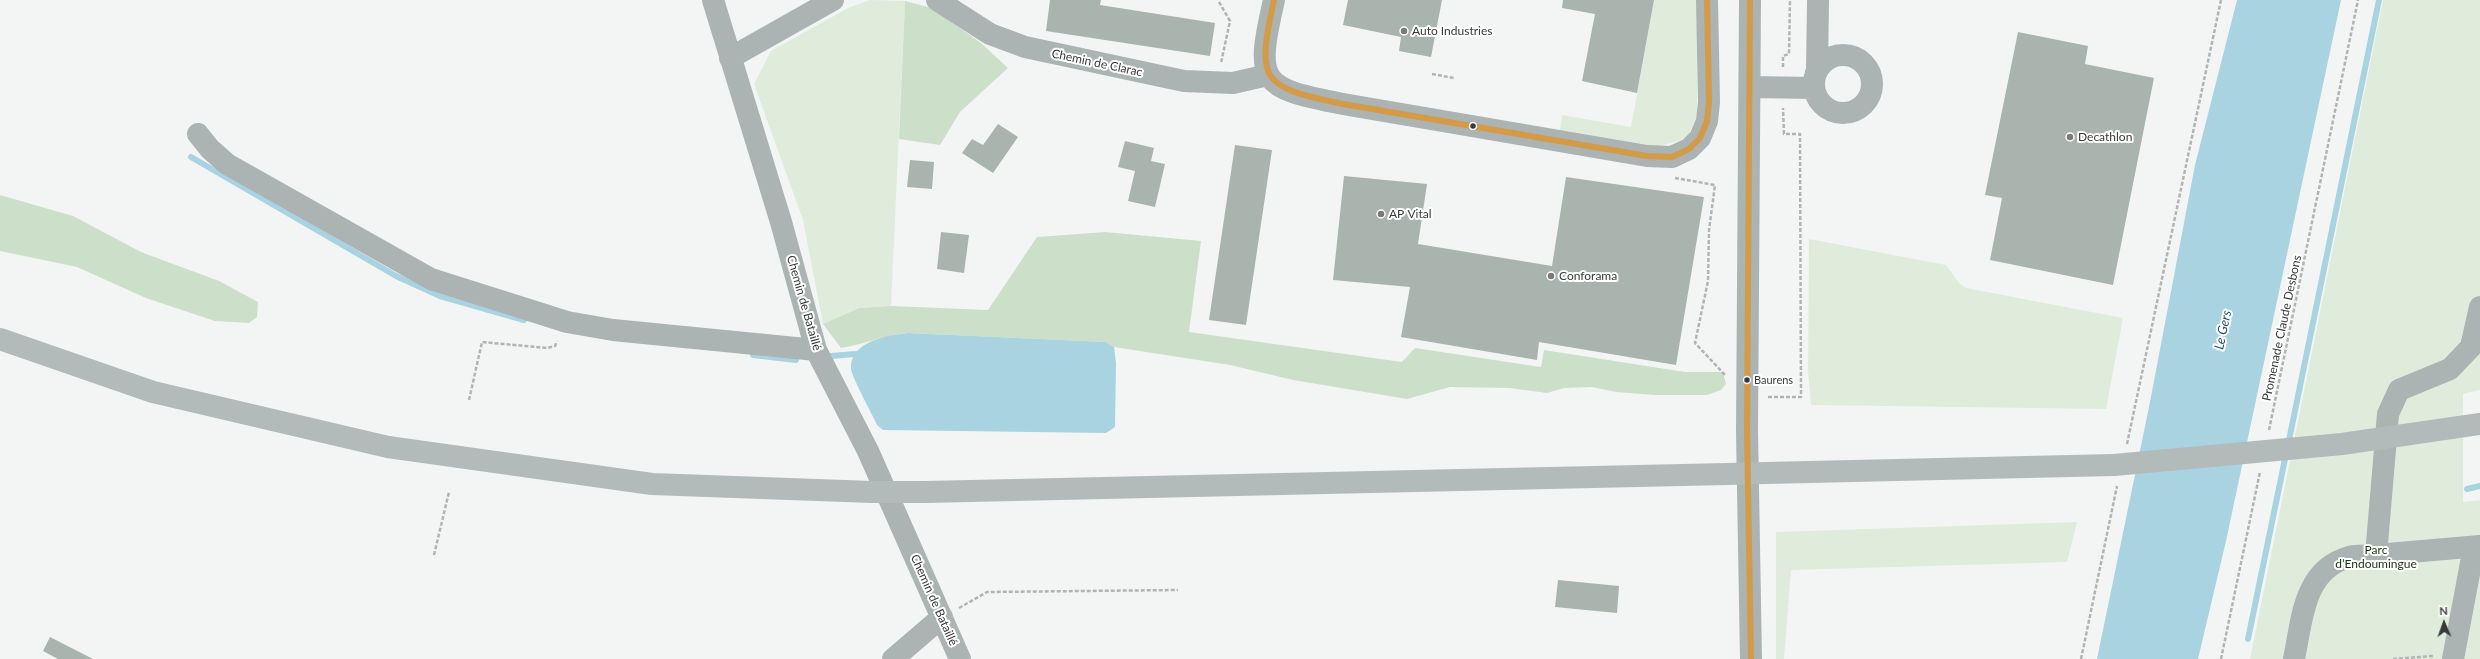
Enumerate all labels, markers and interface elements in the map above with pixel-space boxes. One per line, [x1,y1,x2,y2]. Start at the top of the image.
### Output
place label: Auto Industries [1412,24,1492,38]
marker: Auto Industries [1399,26,1409,36]
street label: Chemin de Clarac [1050,46,1144,80]
unlabelled marker [1468,121,1478,131]
place label: Decathlon [2078,130,2132,144]
marker: Decathlon [2065,132,2075,142]
place label: AP Vital [1389,207,1432,221]
marker: AP Vital [1376,209,1386,219]
street label: Chemin de Bataillé [784,254,824,352]
street label: Promenade Claude Desbons [2260,254,2304,402]
place label: Conforama [1559,269,1617,283]
marker: Conforama [1546,271,1556,281]
water label: Le Gers [2211,309,2235,351]
place label: Baurens [1754,373,1793,387]
marker: Baurens [1742,375,1752,385]
park label: Parc d’Endoumingue [2335,543,2417,571]
street label: Chemin de Bataillé [907,552,961,648]
north arrow [2424,603,2464,643]
text: N [2439,604,2448,617]

